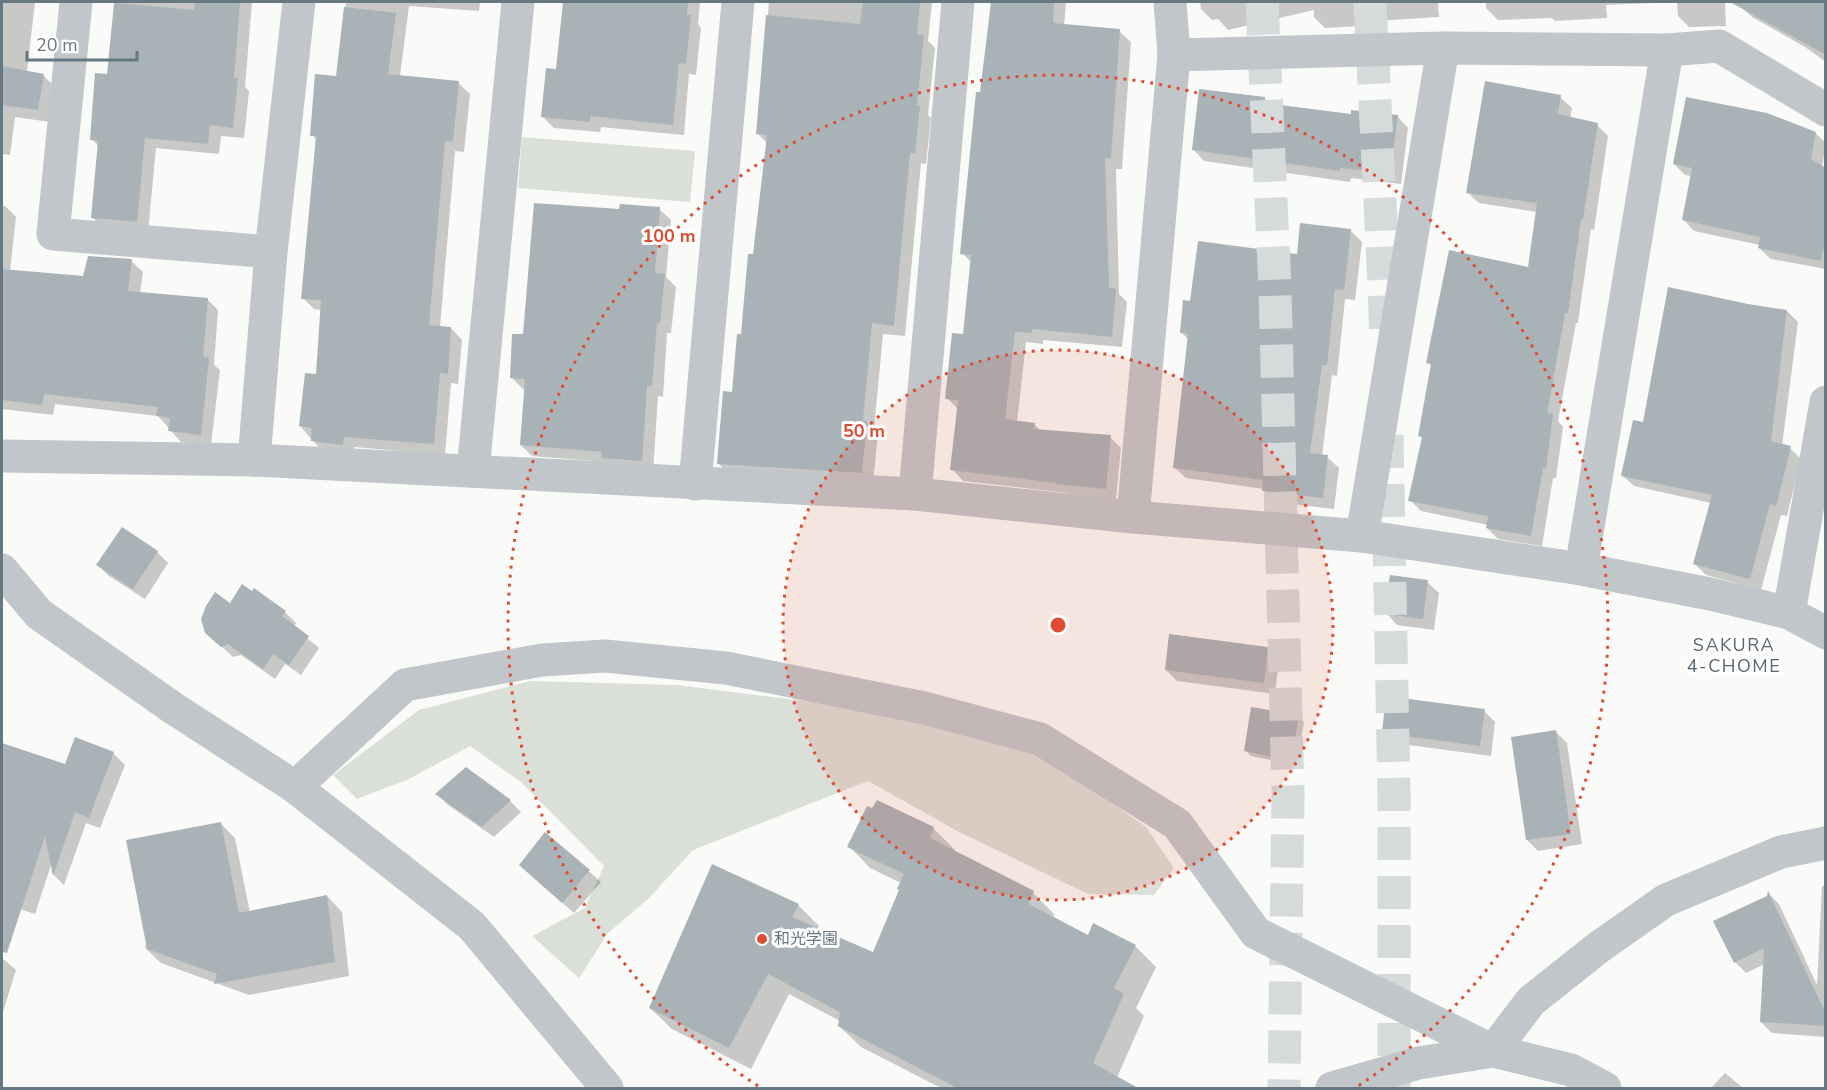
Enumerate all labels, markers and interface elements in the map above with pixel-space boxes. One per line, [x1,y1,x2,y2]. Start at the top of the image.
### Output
scale bar [27,24,136,62]
text: 20 m [36,33,78,57]
text: 100 m [642,224,696,248]
text: 50 m [843,419,885,443]
centre of rings [1048,615,1068,635]
district label: SAKURA 4-CHOME [1687,633,1781,678]
place label: 和光学園 [774,928,838,950]
marker: 和光学園 [755,932,769,946]

